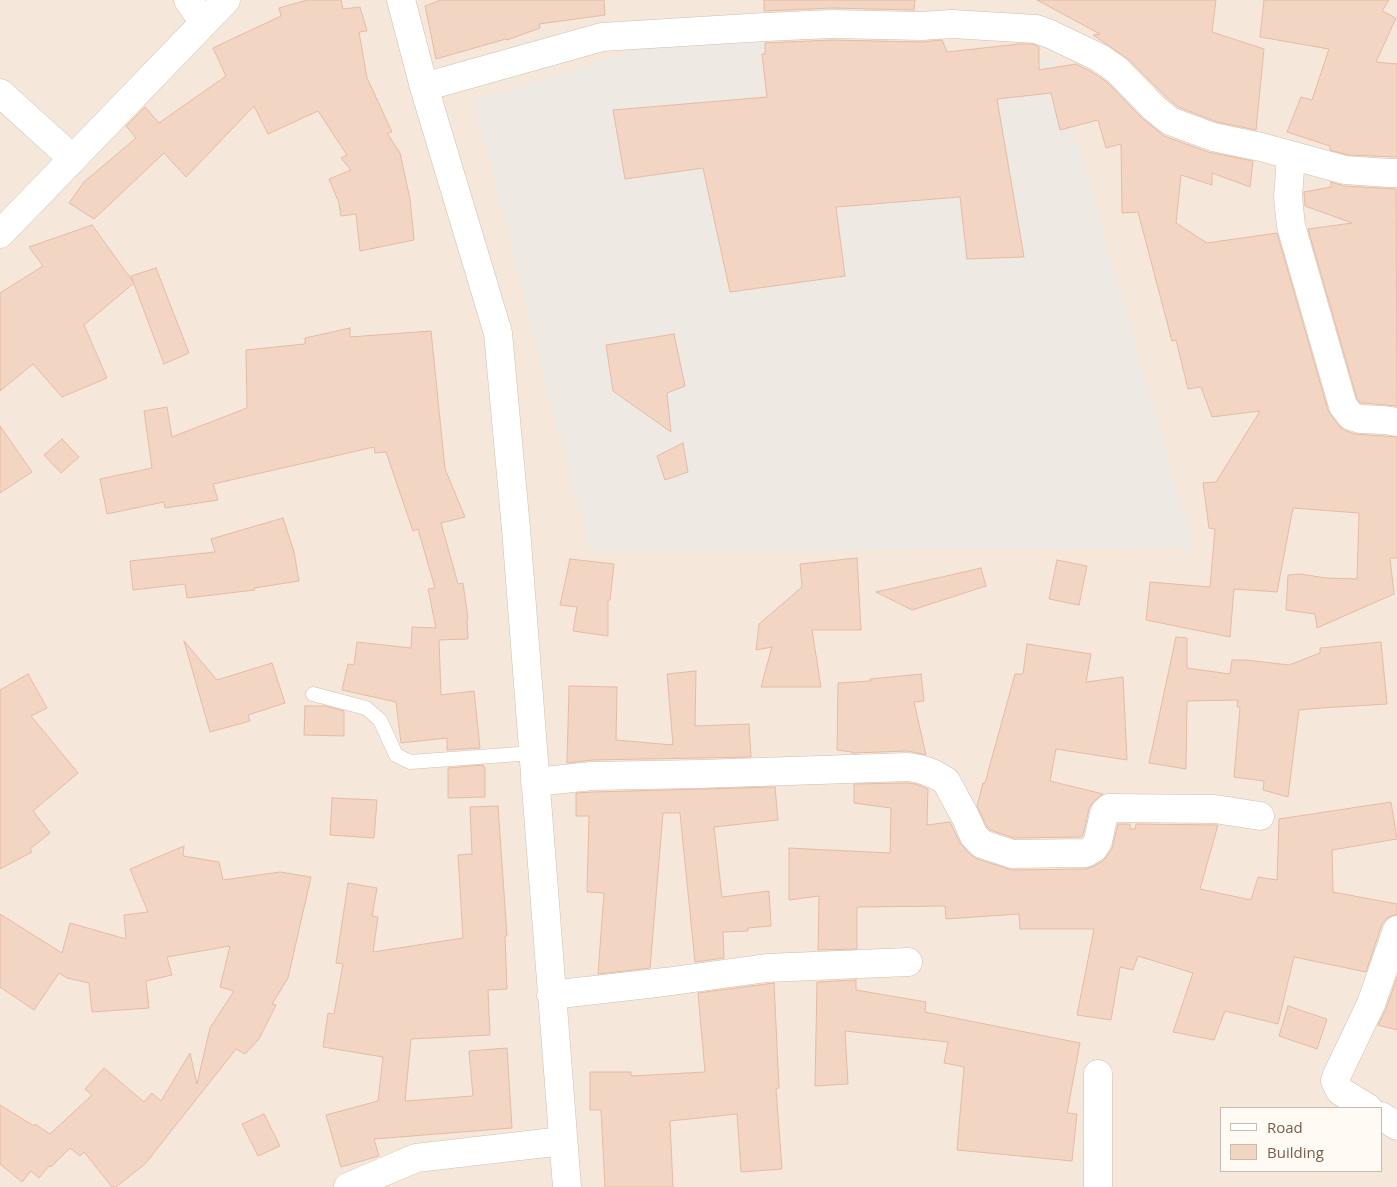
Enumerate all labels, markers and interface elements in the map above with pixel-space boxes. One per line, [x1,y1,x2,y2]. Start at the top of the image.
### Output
legend [1220,1107,1382,1172]
text: Road [1267,1117,1303,1137]
text: Building [1267,1142,1324,1162]

